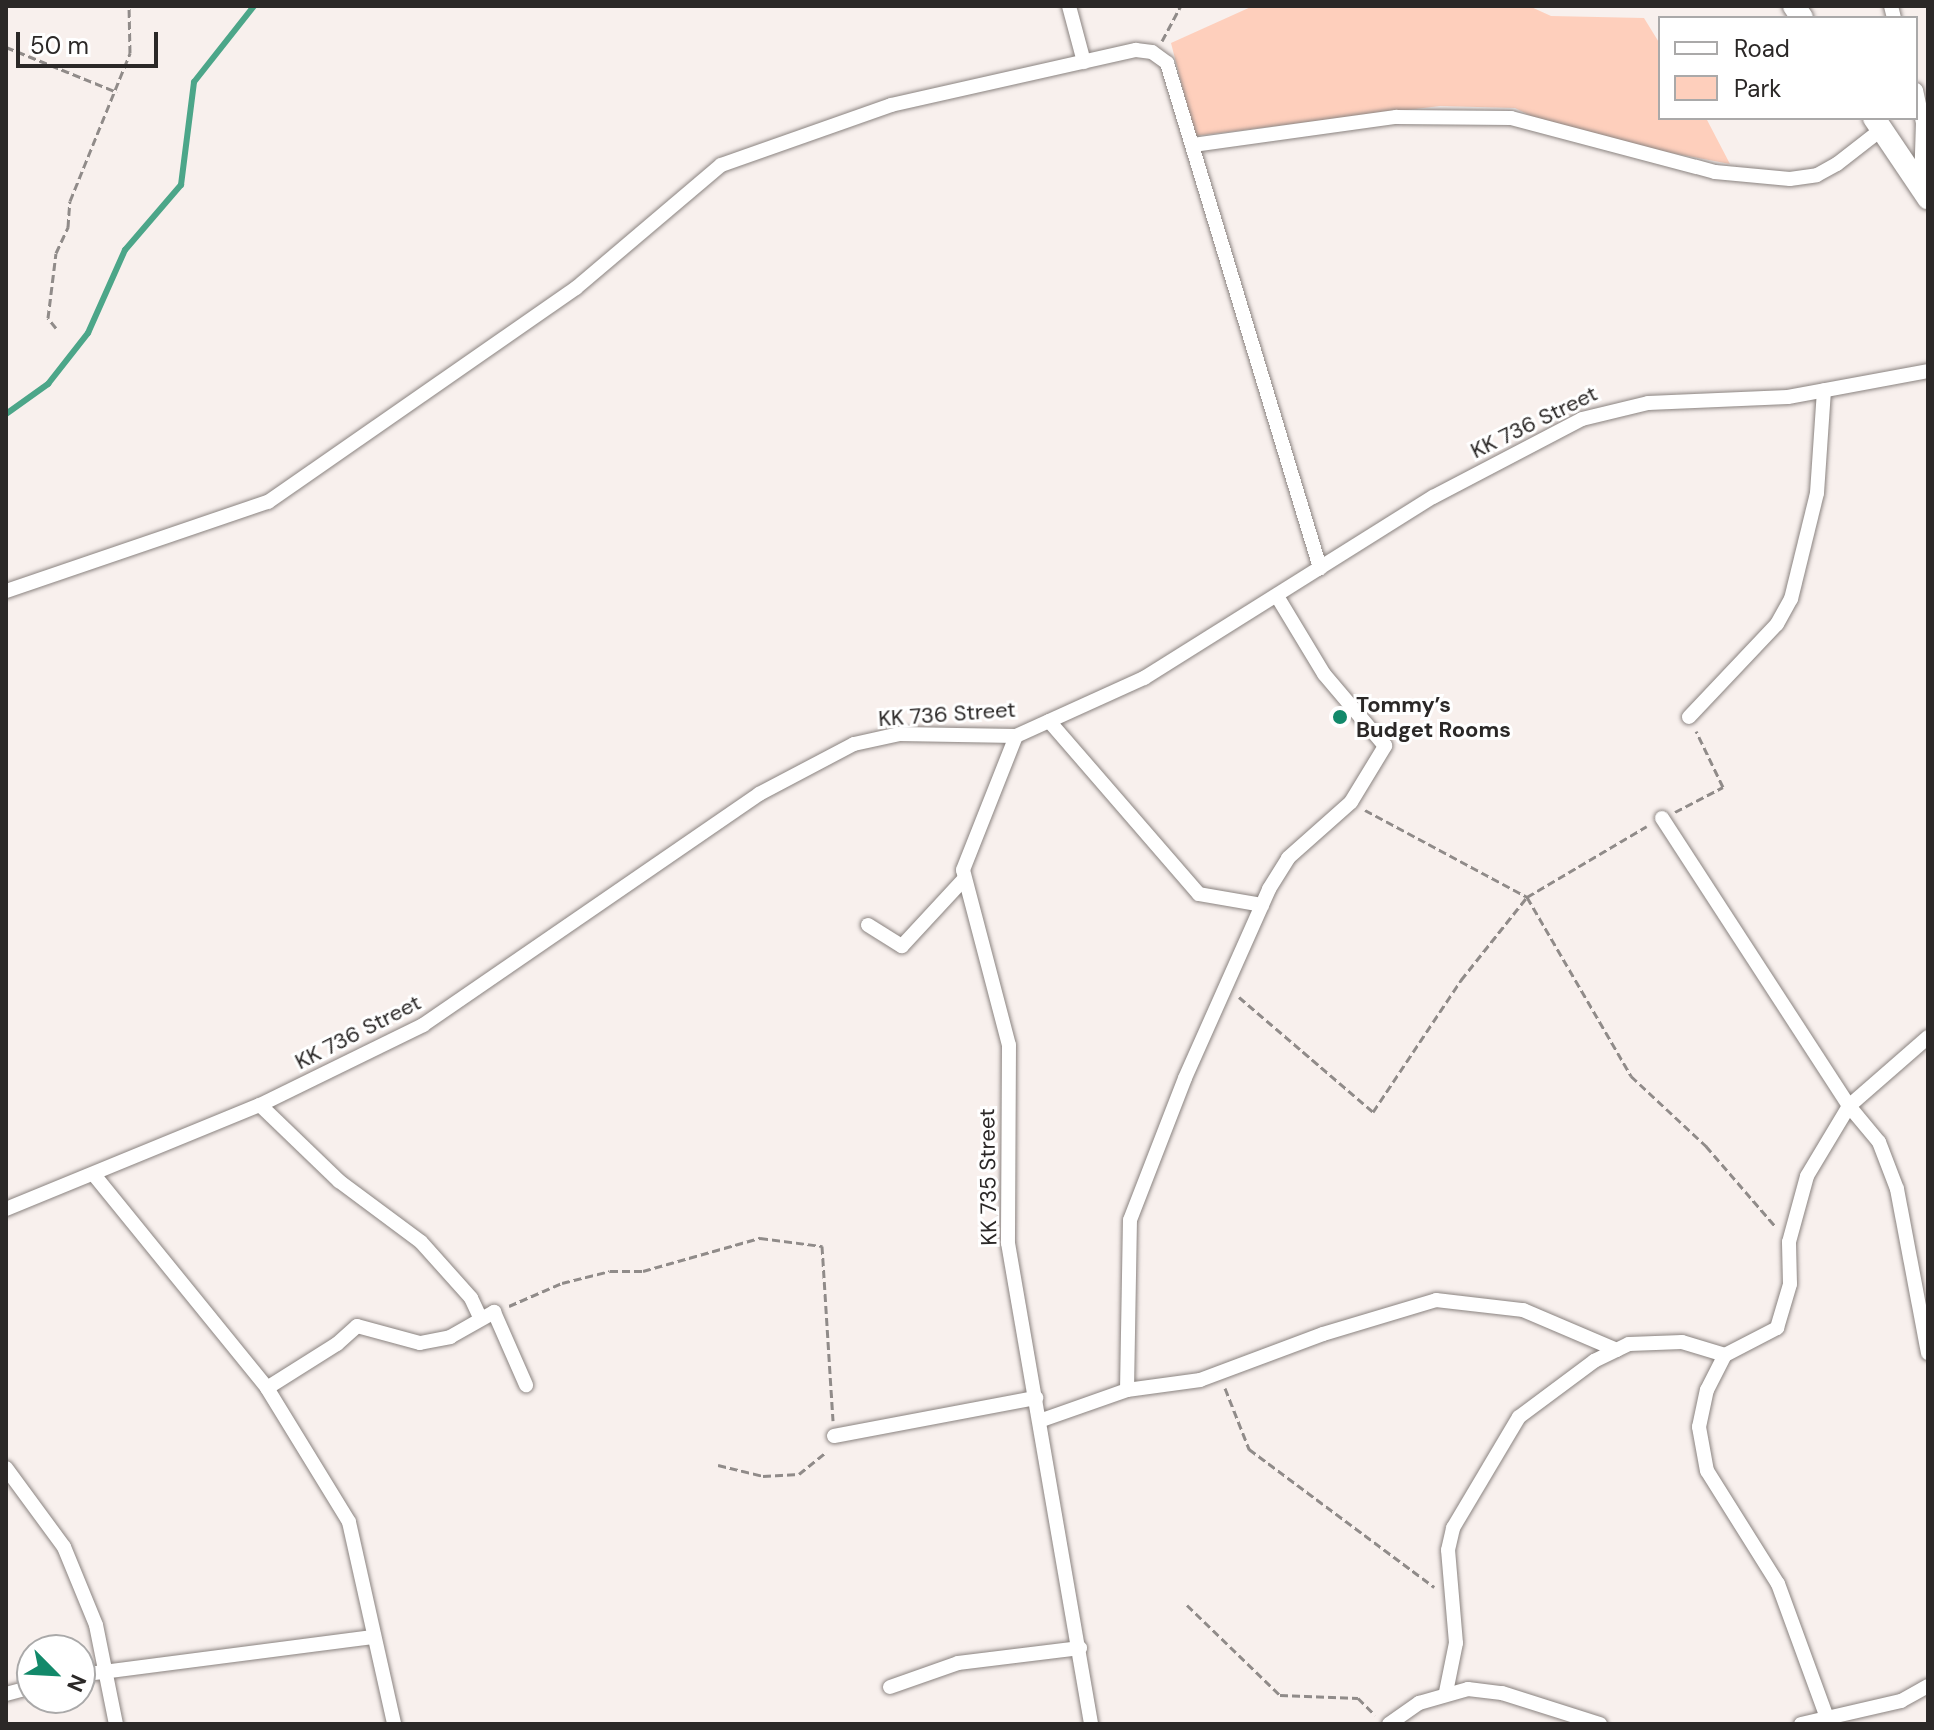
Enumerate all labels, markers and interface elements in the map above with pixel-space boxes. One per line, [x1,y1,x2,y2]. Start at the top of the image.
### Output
scale bar [20,16,162,66]
legend [1658,16,1918,120]
text: 50 m [30,30,89,61]
text: Road [1734,33,1790,64]
text: Park [1734,73,1781,104]
street label: KK 736 Street [1466,380,1602,464]
place label: Tommy’s Budget Rooms [1356,691,1511,742]
street label: KK 736 Street [877,696,1017,732]
marker: Tommy’s Budget Rooms [1331,708,1349,726]
street label: KK 736 Street [291,989,425,1075]
street label: KK 735 Street [974,1108,1002,1246]
north arrow [16,1634,96,1714]
text: N [60,1670,93,1696]

